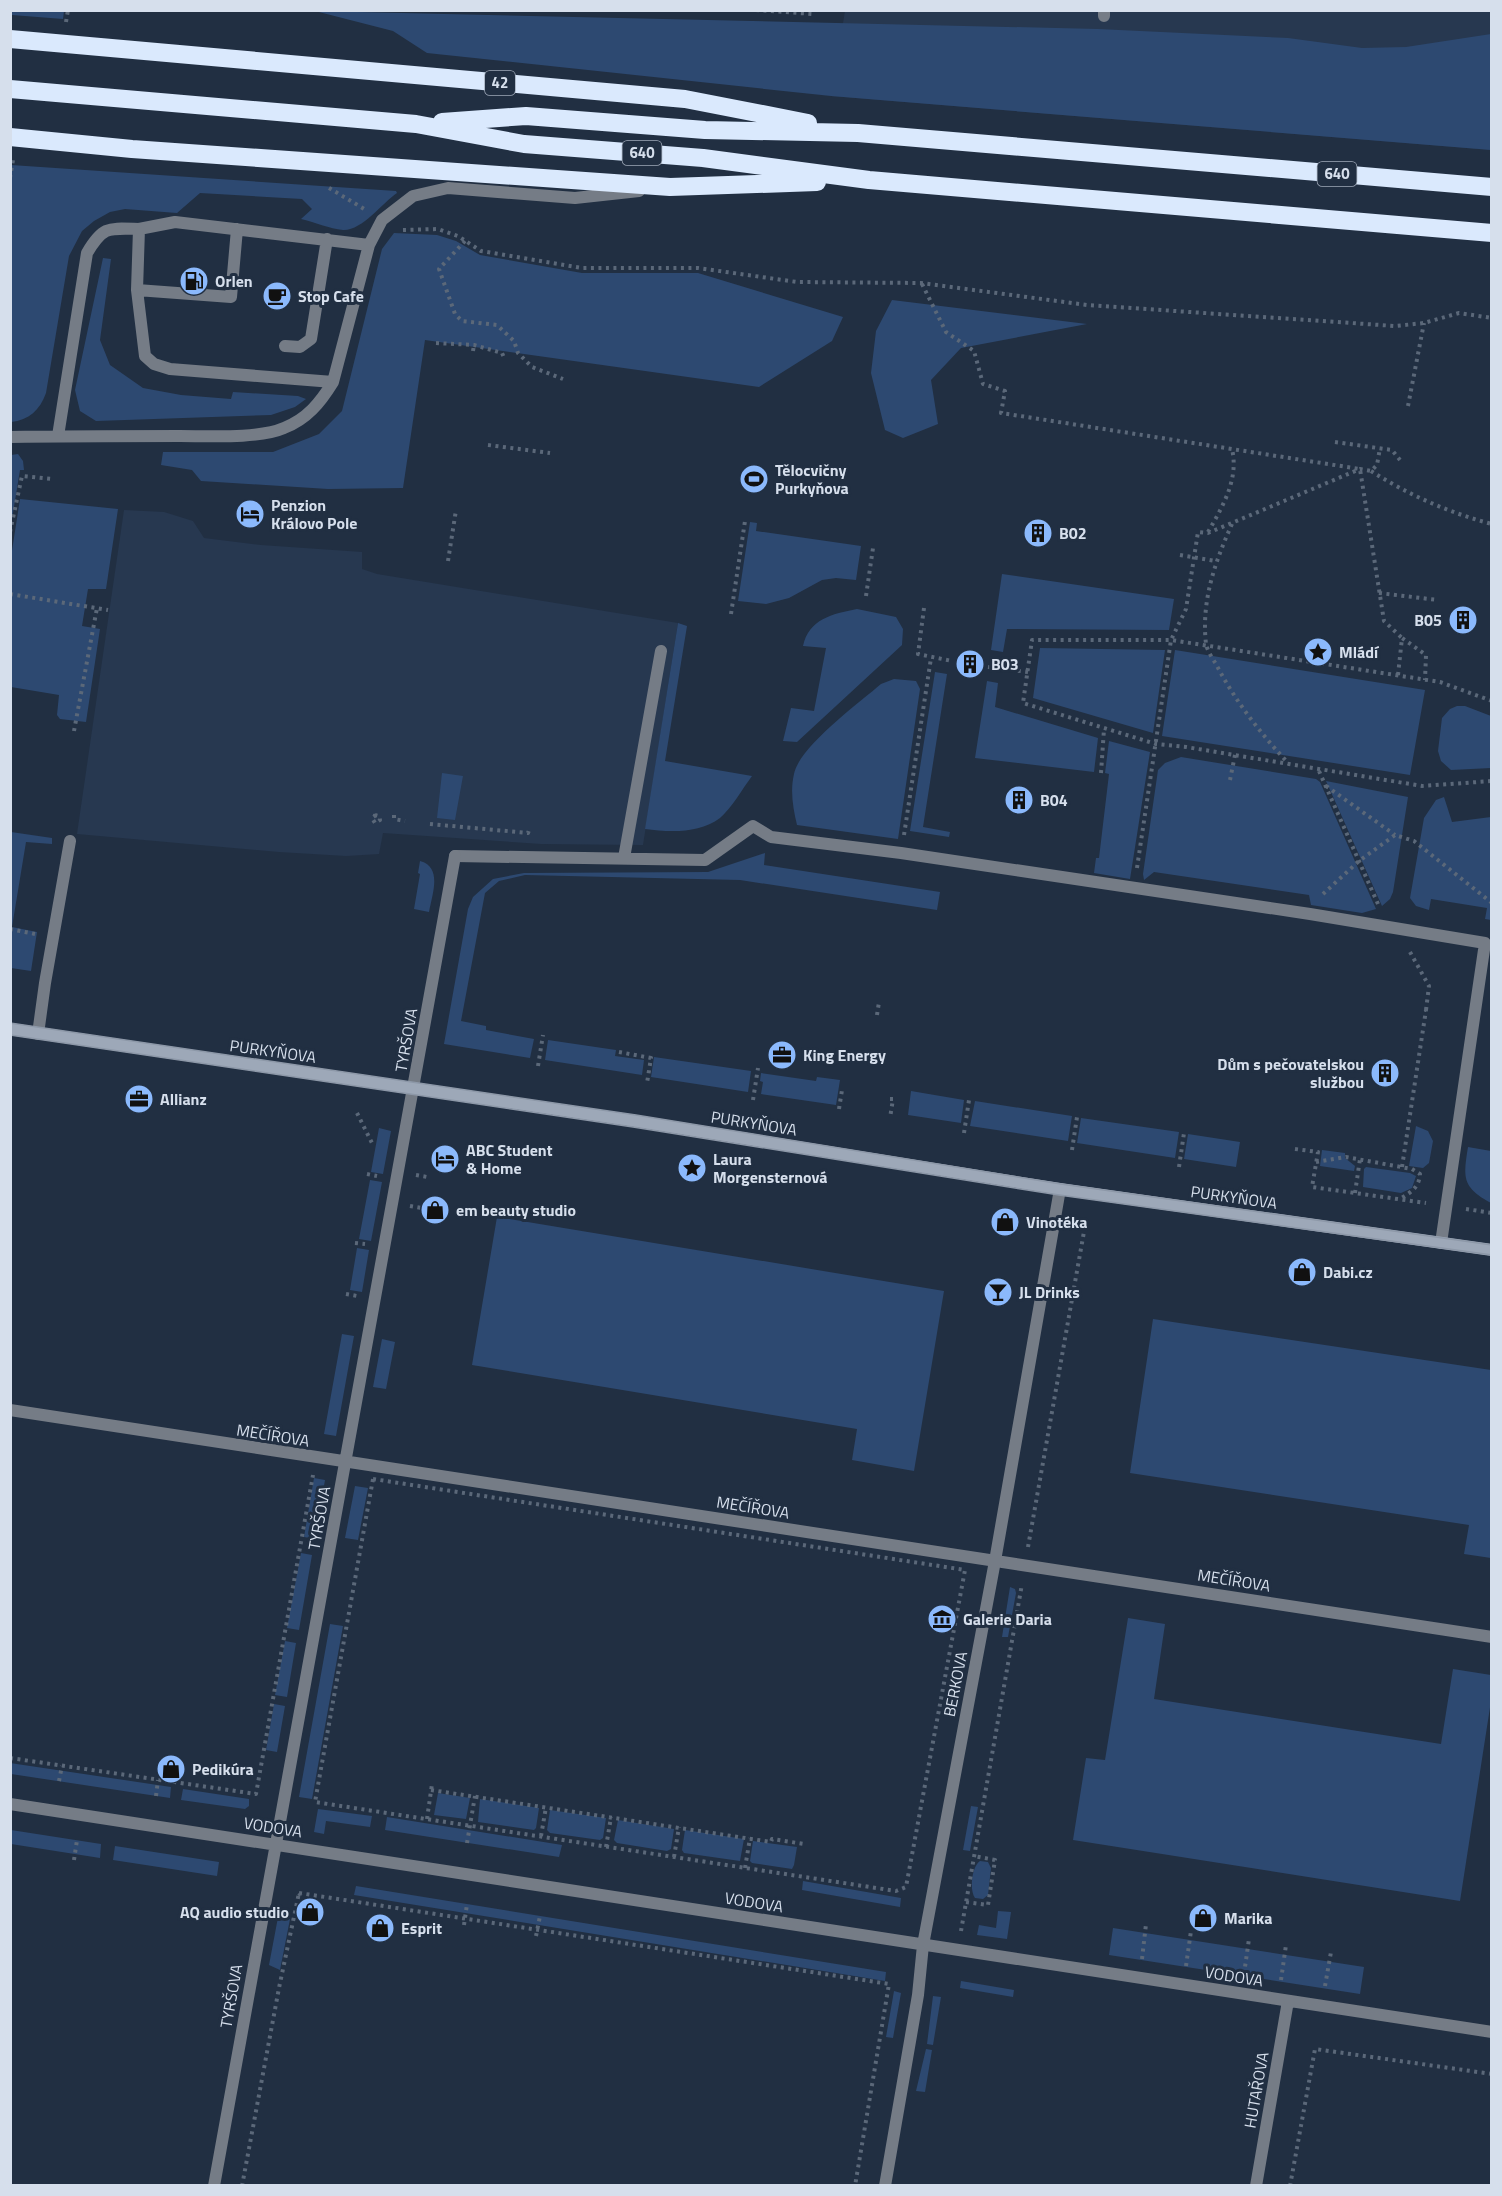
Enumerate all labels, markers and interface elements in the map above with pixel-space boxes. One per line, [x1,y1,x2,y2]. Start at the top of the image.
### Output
road number: 42 [485,71,515,95]
road number: 640 [622,141,662,165]
road number: 640 [1318,162,1356,186]
fuel station icon: Orlen [178,265,210,297]
place label: Orlen [215,269,253,293]
cafe icon: Stop Cafe [261,280,293,312]
place label: Stop Cafe [298,284,364,308]
place label: Tělocvičny Purkyňova [775,458,849,500]
sports icon: Tělocvičny Purkyňova [738,463,770,495]
place label: Penzion Královo Pole [271,493,358,535]
hotel icon: Penzion Královo Pole [234,498,266,530]
building icon: B02 [1022,517,1054,549]
place label: B02 [1059,521,1087,545]
building icon: B05 [1447,604,1479,636]
place label: B05 [1414,608,1442,632]
place icon: Mládí [1302,636,1334,668]
place label: Mládí [1339,640,1380,664]
building icon: B03 [954,648,986,680]
place label: B03 [991,652,1019,676]
building icon: B04 [1003,784,1035,816]
place label: B04 [1040,788,1068,812]
street label: TYRŠOVA [389,1006,423,1074]
street label: PURKYŇOVA [228,1033,318,1069]
office icon: King Energy [766,1039,798,1071]
place label: King Energy [803,1043,886,1067]
place label: Dům s pečovatelskou službou [1217,1052,1364,1094]
building icon: Dům s pečovatelskou službou [1369,1057,1401,1089]
office icon: Allianz [123,1083,155,1115]
place label: Allianz [160,1087,207,1111]
street label: PURKYŇOVA [709,1104,799,1142]
place label: ABC Student & Home [466,1138,553,1180]
hotel icon: ABC Student & Home [429,1143,461,1175]
place label: Laura Morgensternová [713,1147,827,1189]
place icon: Laura Morgensternová [676,1152,708,1184]
street label: PURKYŇOVA [1189,1179,1279,1215]
shop icon: em beauty studio [419,1194,451,1226]
place label: em beauty studio [456,1198,576,1222]
shop icon: Vinotéka [989,1206,1021,1238]
place label: Vinotéka [1026,1210,1088,1234]
shop icon: Dabi.cz [1286,1256,1318,1288]
place label: Dabi.cz [1323,1260,1373,1284]
bar icon: JL Drinks [982,1276,1014,1308]
place label: JL Drinks [1019,1280,1080,1304]
street label: MEČÍŘOVA [235,1417,312,1453]
street label: TYRŠOVA [302,1484,336,1552]
street label: MEČÍŘOVA [715,1489,792,1525]
street label: MEČÍŘOVA [1196,1562,1273,1598]
museum icon: Galerie Daria [926,1603,958,1635]
place label: Galerie Daria [963,1607,1052,1631]
street label: BERKOVA [937,1649,973,1719]
shop icon: Pedikúra [155,1753,187,1785]
place label: Pedikúra [192,1757,254,1781]
street label: VODOVA [242,1811,304,1844]
street label: VODOVA [723,1886,785,1919]
shop icon: AQ audio studio [294,1896,326,1928]
place label: AQ audio studio [180,1900,289,1924]
shop icon: Marika [1187,1902,1219,1934]
place label: Marika [1224,1906,1272,1930]
shop icon: Esprit [364,1912,396,1944]
place label: Esprit [401,1916,442,1940]
street label: VODOVA [1203,1960,1265,1993]
street label: TYRŠOVA [214,1962,248,2030]
street label: HUTAŘOVA [1238,2050,1275,2130]

